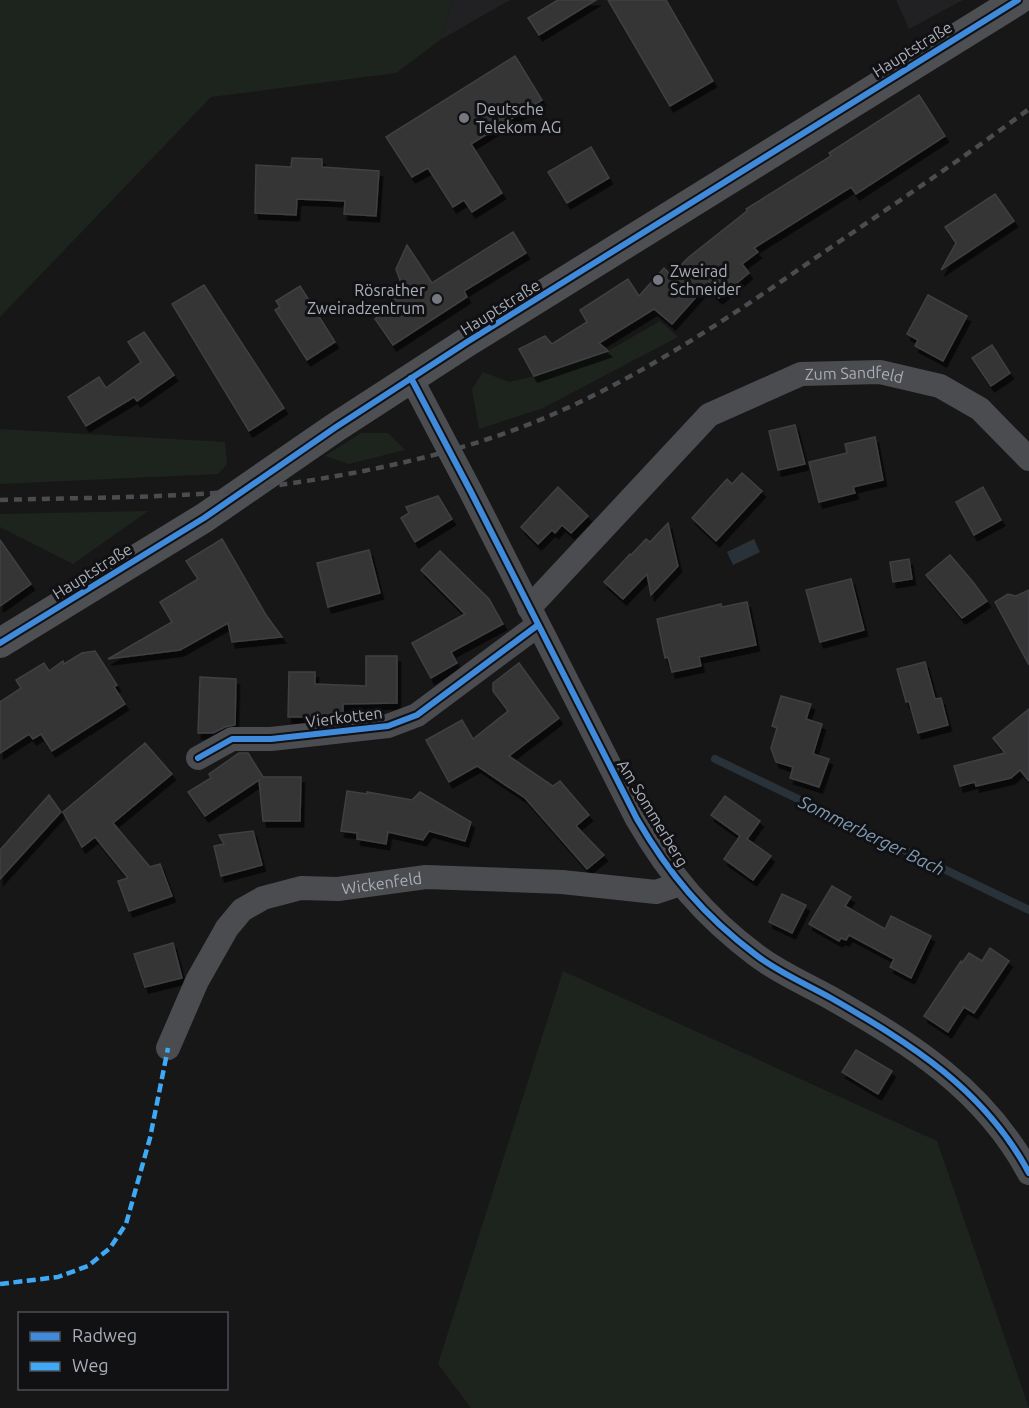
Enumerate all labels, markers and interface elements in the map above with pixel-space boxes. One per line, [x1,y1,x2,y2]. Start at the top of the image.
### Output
street label: Hauptstraße [869,17,955,81]
place label: Deutsche Telekom AG [476,100,561,136]
marker: Deutsche Telekom AG [457,111,471,125]
place label: Zweirad Schneider [670,262,741,298]
marker: Zweirad Schneider [651,273,665,287]
street label: Hauptstraße [457,275,543,339]
place label: Rösrather Zweiradzentrum [307,281,425,317]
marker: Rösrather Zweiradzentrum [430,292,444,306]
street label: Zum Sandfeld [805,363,905,386]
street label: Hauptstraße [49,539,135,603]
street label: Vierkotten [305,703,383,731]
street label: Am Sommerberg [614,756,692,870]
water label: Sommerberger Bach [795,791,948,879]
street label: Wickenfeld [341,869,423,897]
legend [18,1312,228,1390]
text: Radweg [72,1325,137,1345]
text: Weg [72,1355,109,1375]

